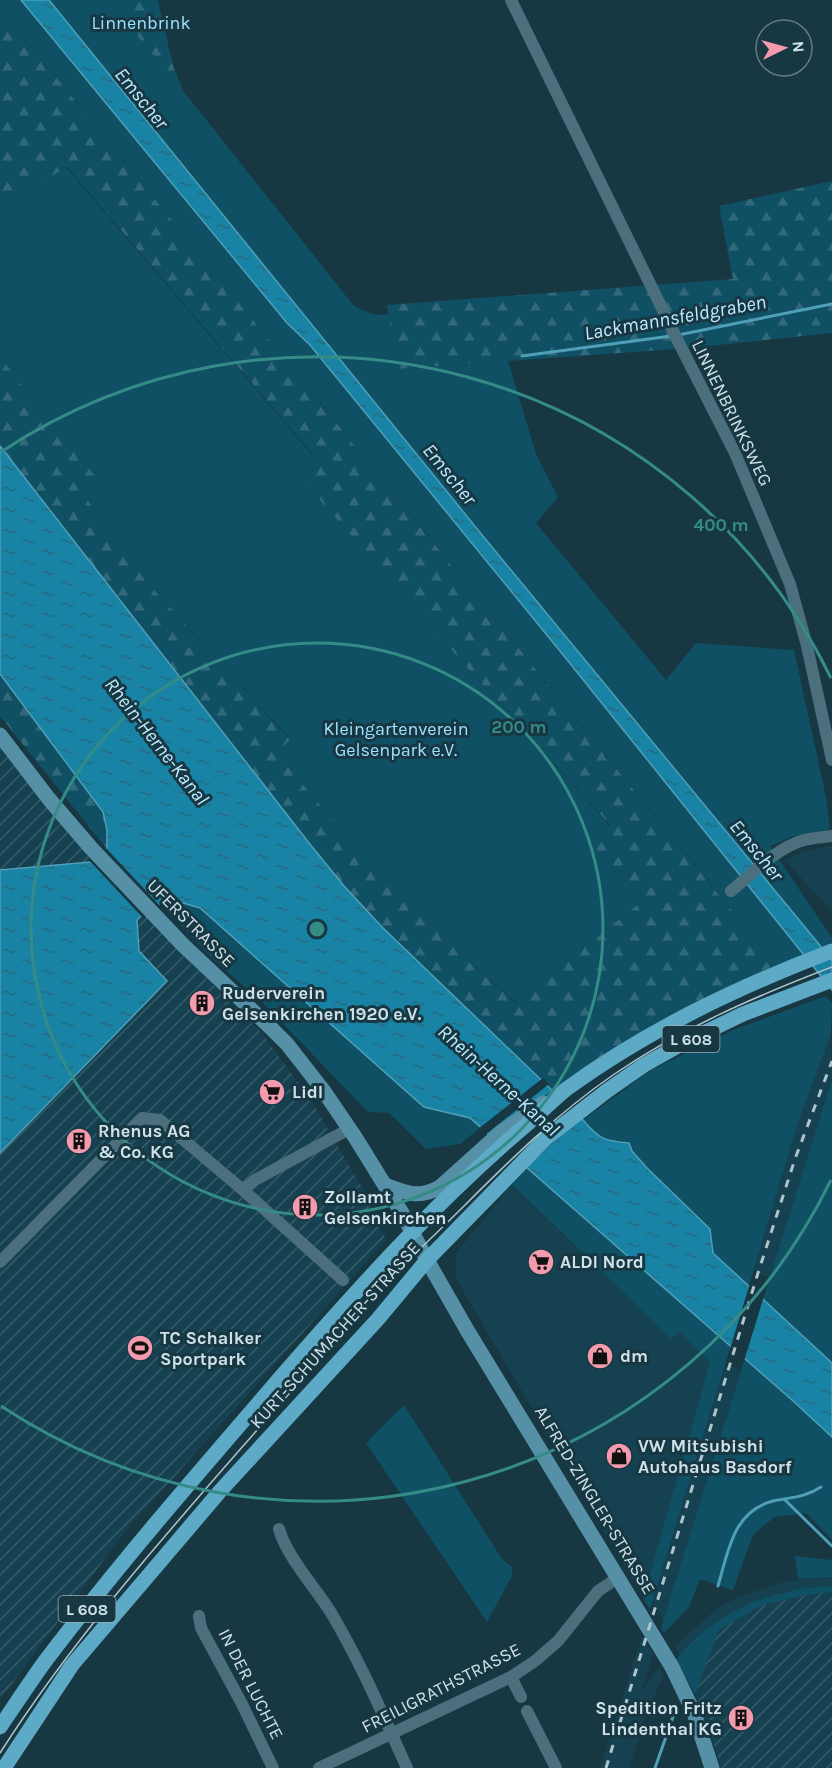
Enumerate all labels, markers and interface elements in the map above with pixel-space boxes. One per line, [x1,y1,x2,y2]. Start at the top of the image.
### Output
park label: Linnenbrink [91,12,191,34]
north arrow [754,18,814,78]
text: N [788,40,808,53]
water label: Emscher [110,63,174,135]
water label: Lackmannsfeldgraben [582,290,768,345]
street label: LINNENBRINKSWEG [687,336,777,490]
water label: Emscher [418,439,482,511]
text: 400 m [693,514,749,536]
water label: Rhein-Herne-Kanal [100,673,213,810]
text: 200 m [491,716,547,738]
park label: Kleingartenverein Gelsenpark e.V. [323,718,469,761]
water label: Emscher [725,815,789,887]
street label: UFERSTRASSE [142,874,240,972]
centre of rings [307,919,327,939]
place label: Ruderverein Gelsenkirchen 1920 e.V. [222,982,422,1025]
building icon: Ruderverein Gelsenkirchen 1920 e.V. [187,988,217,1018]
water label: Rhein-Herne-Kanal [433,1020,564,1141]
road number: L 608 [662,1026,720,1052]
supermarket icon: Lidl [257,1077,287,1107]
place label: Lidl [292,1081,323,1103]
place label: Rhenus AG & Co. KG [98,1120,190,1163]
building icon: Rhenus AG & Co. KG [64,1126,94,1156]
place label: Zollamt Gelsenkirchen [324,1186,447,1229]
building icon: Zollamt Gelsenkirchen [290,1192,320,1222]
street label: KURT-SCHUMACHER-STRASSE [245,1237,425,1433]
supermarket icon: ALDI Nord [526,1247,556,1277]
place label: ALDI Nord [560,1251,644,1273]
place label: TC Schalker Sportpark [160,1327,261,1370]
sports icon: TC Schalker Sportpark [125,1333,155,1363]
shop icon: dm [585,1341,615,1371]
place label: dm [620,1345,648,1367]
street label: ALFRED-ZINGLER-STRASSE [530,1402,660,1598]
place label: VW Mitsubishi Autohaus Basdorf [638,1435,792,1478]
shop icon: VW Mitsubishi Autohaus Basdorf [604,1441,634,1471]
road number: L 608 [58,1596,116,1622]
street label: IN DER LUCHTE [214,1625,288,1743]
street label: FREILIGRATHSTRASSE [358,1638,524,1738]
place label: Spedition Fritz Lindenthal KG [595,1697,722,1740]
building icon: Spedition Fritz Lindenthal KG [726,1703,756,1733]

